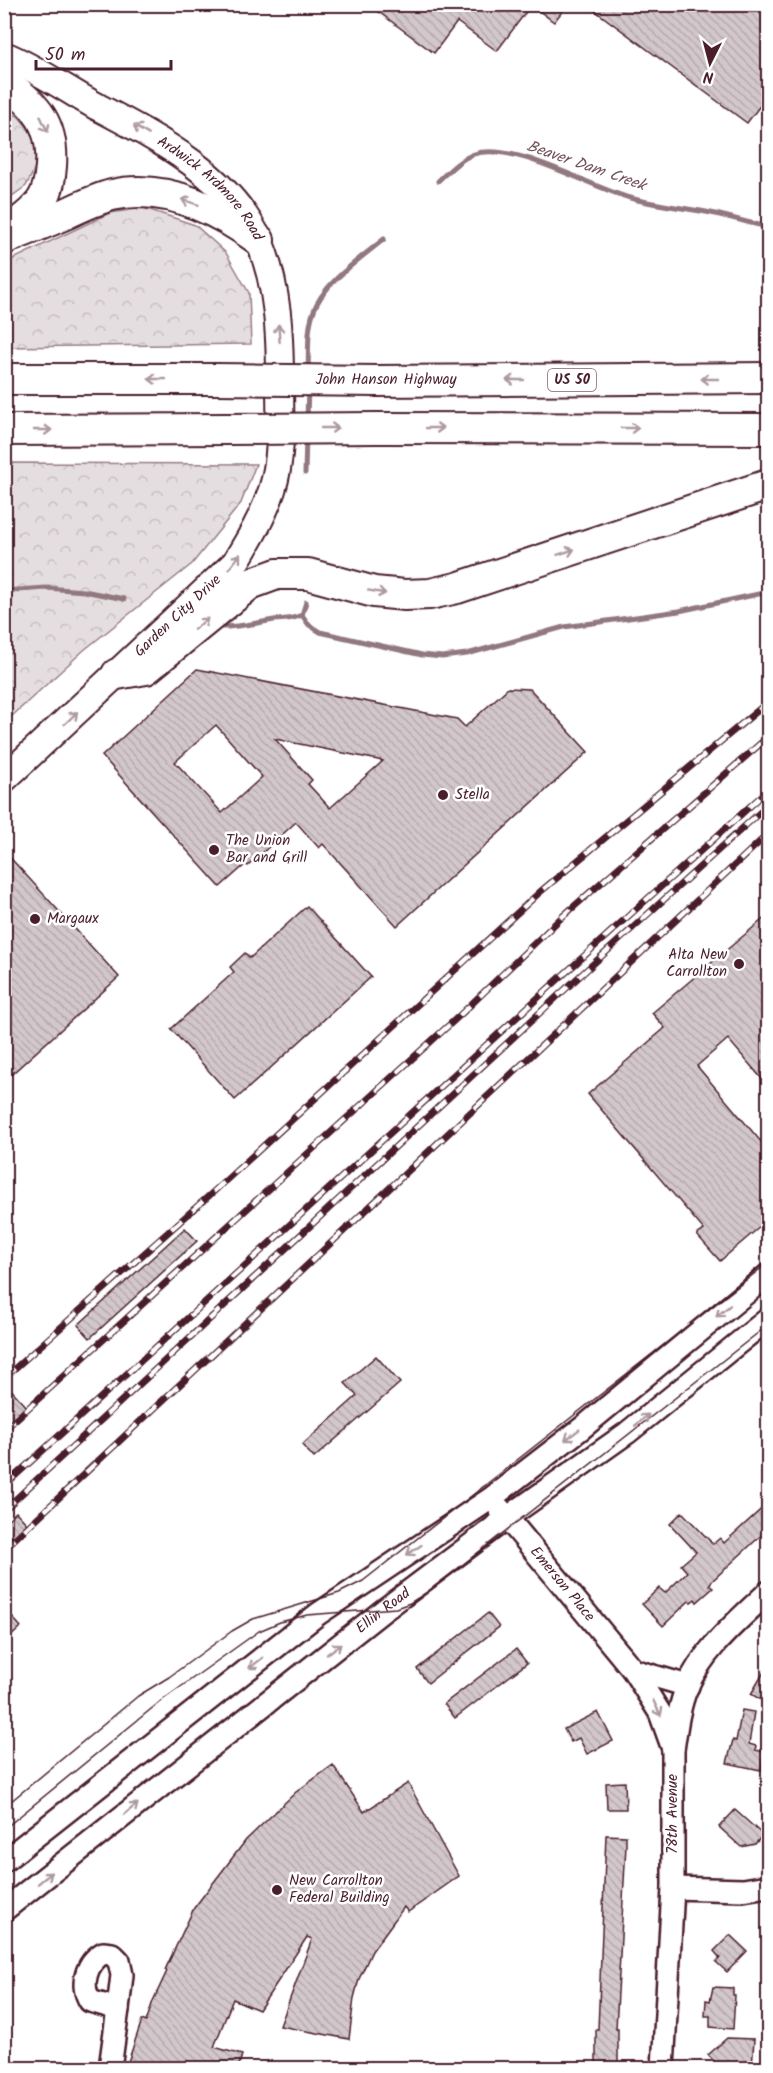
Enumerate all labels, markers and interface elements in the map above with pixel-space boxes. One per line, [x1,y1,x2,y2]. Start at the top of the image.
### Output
scale bar [36,33,171,71]
north arrow [680,33,740,93]
text: 50 m [45,41,85,70]
text: N [702,63,715,89]
one-way arrow [39,115,51,133]
one-way arrow [133,124,150,136]
street label: Ardwick Ardmore Road [152,130,270,245]
water label: Beaver Dam Creek [523,134,651,199]
one-way arrow [180,196,199,207]
one-way arrow [273,324,284,344]
street label: John Hanson Highway [315,368,458,392]
road number: US 50 [548,369,596,391]
one-way arrow [148,373,168,385]
one-way arrow [701,373,721,385]
one-way arrow [506,374,526,386]
one-way arrow [319,422,339,434]
one-way arrow [424,422,444,434]
one-way arrow [619,422,639,434]
one-way arrow [32,424,52,436]
one-way arrow [556,546,575,557]
one-way arrow [229,554,241,570]
street label: Garden City Drive [129,569,227,663]
one-way arrow [367,586,387,597]
one-way arrow [193,617,208,631]
one-way arrow [63,711,78,725]
place label: Stella [455,783,490,807]
marker: Stella [436,788,450,802]
place label: The Union Bar and Grill [226,829,307,870]
marker: The Union Bar and Grill [207,843,221,857]
place label: Margaux [47,907,99,931]
marker: Margaux [28,912,42,926]
place label: Alta New Carrollton [666,943,728,984]
marker: Alta New Carrollton [732,957,746,971]
one-way arrow [715,1305,731,1318]
one-way arrow [634,1414,650,1427]
one-way arrow [564,1428,580,1441]
street label: Emerson Place [524,1541,601,1628]
one-way arrow [407,1544,423,1556]
street label: Ellin Road [351,1582,416,1640]
one-way arrow [326,1643,342,1656]
one-way arrow [248,1656,264,1669]
one-way arrow [651,1699,663,1717]
street label: 78th Avenue [661,1774,685,1854]
one-way arrow [122,1803,138,1816]
place label: New Carrollton Federal Building [289,1869,390,1910]
one-way arrow [36,1872,52,1885]
marker: New Carrollton Federal Building [270,1883,284,1897]

